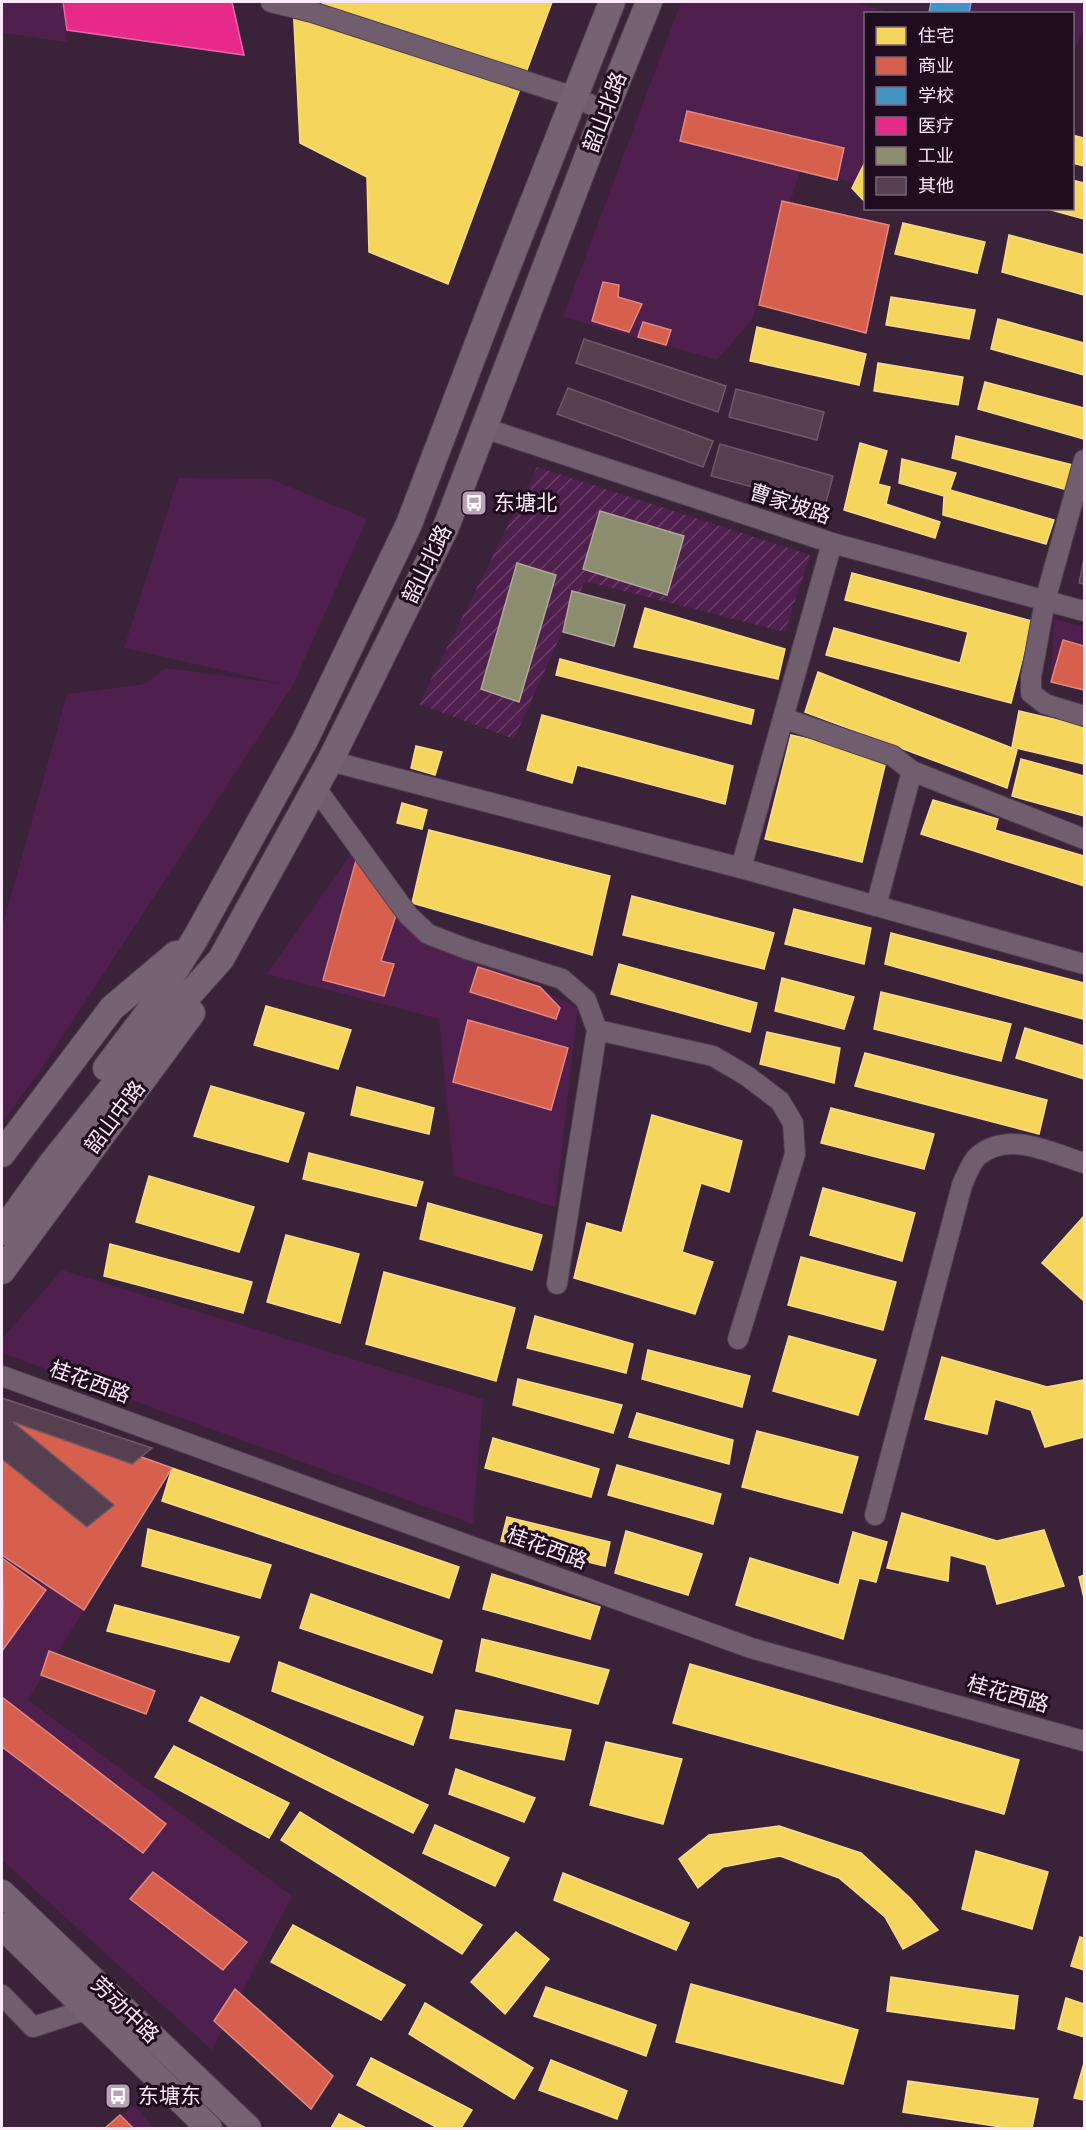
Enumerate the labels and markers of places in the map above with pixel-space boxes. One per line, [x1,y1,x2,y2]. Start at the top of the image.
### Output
bus stop icon: 东塘北 [459,488,489,518]
place label: 东塘北 [494,488,557,518]
bus stop icon: 东塘东 [103,2081,133,2111]
place label: 东塘东 [138,2081,201,2111]

